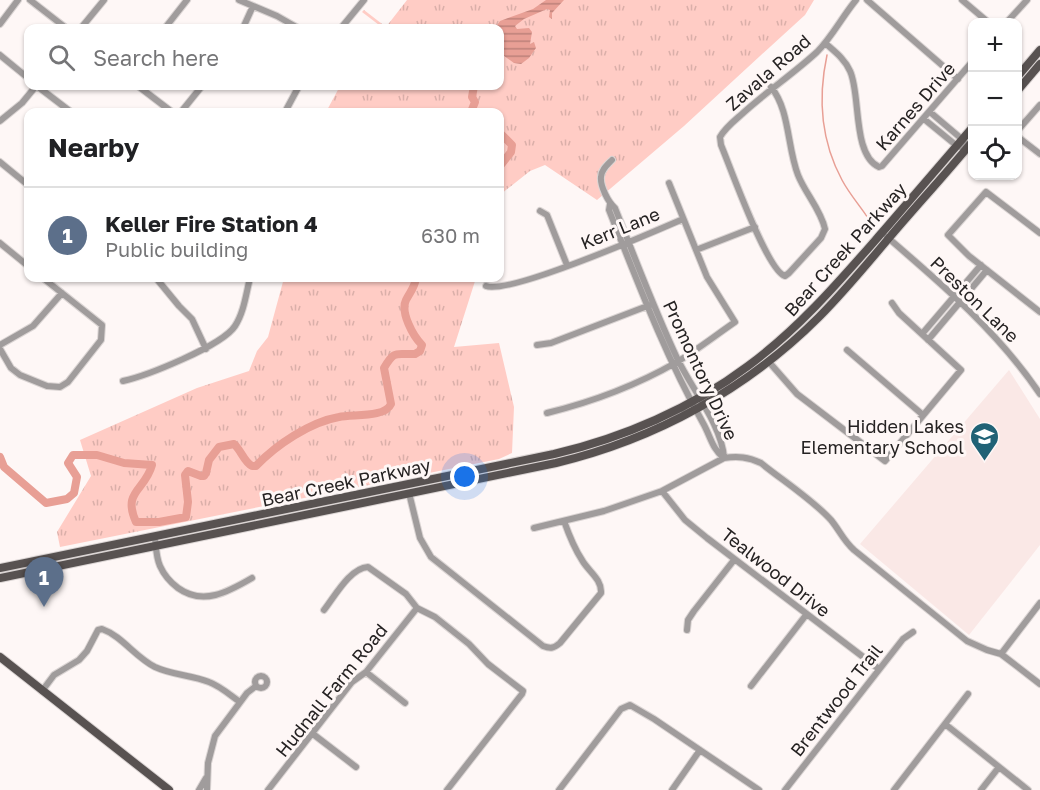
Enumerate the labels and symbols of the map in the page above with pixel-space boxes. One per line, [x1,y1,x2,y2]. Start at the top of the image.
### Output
street label: Zavala Road [721,29,815,115]
street label: Karnes Drive [871,57,959,155]
street label: Bear Creek Parkway [779,178,911,320]
street label: Kerr Lane [577,202,663,254]
street label: Preston Lane [926,251,1024,347]
street label: Promontory Drive [659,297,743,443]
place label: Hidden Lakes Elementary School [800,415,964,458]
school or university icon: Hidden Lakes Elementary School [969,420,1001,462]
street label: Bear Creek Parkway [260,453,432,511]
your location [450,462,479,491]
street label: Tealwood Drive [717,523,835,621]
pin: 1 [24,558,63,607]
street label: Hudnall Farm Road [271,619,391,761]
street label: Brentwood Trail [785,639,887,760]

